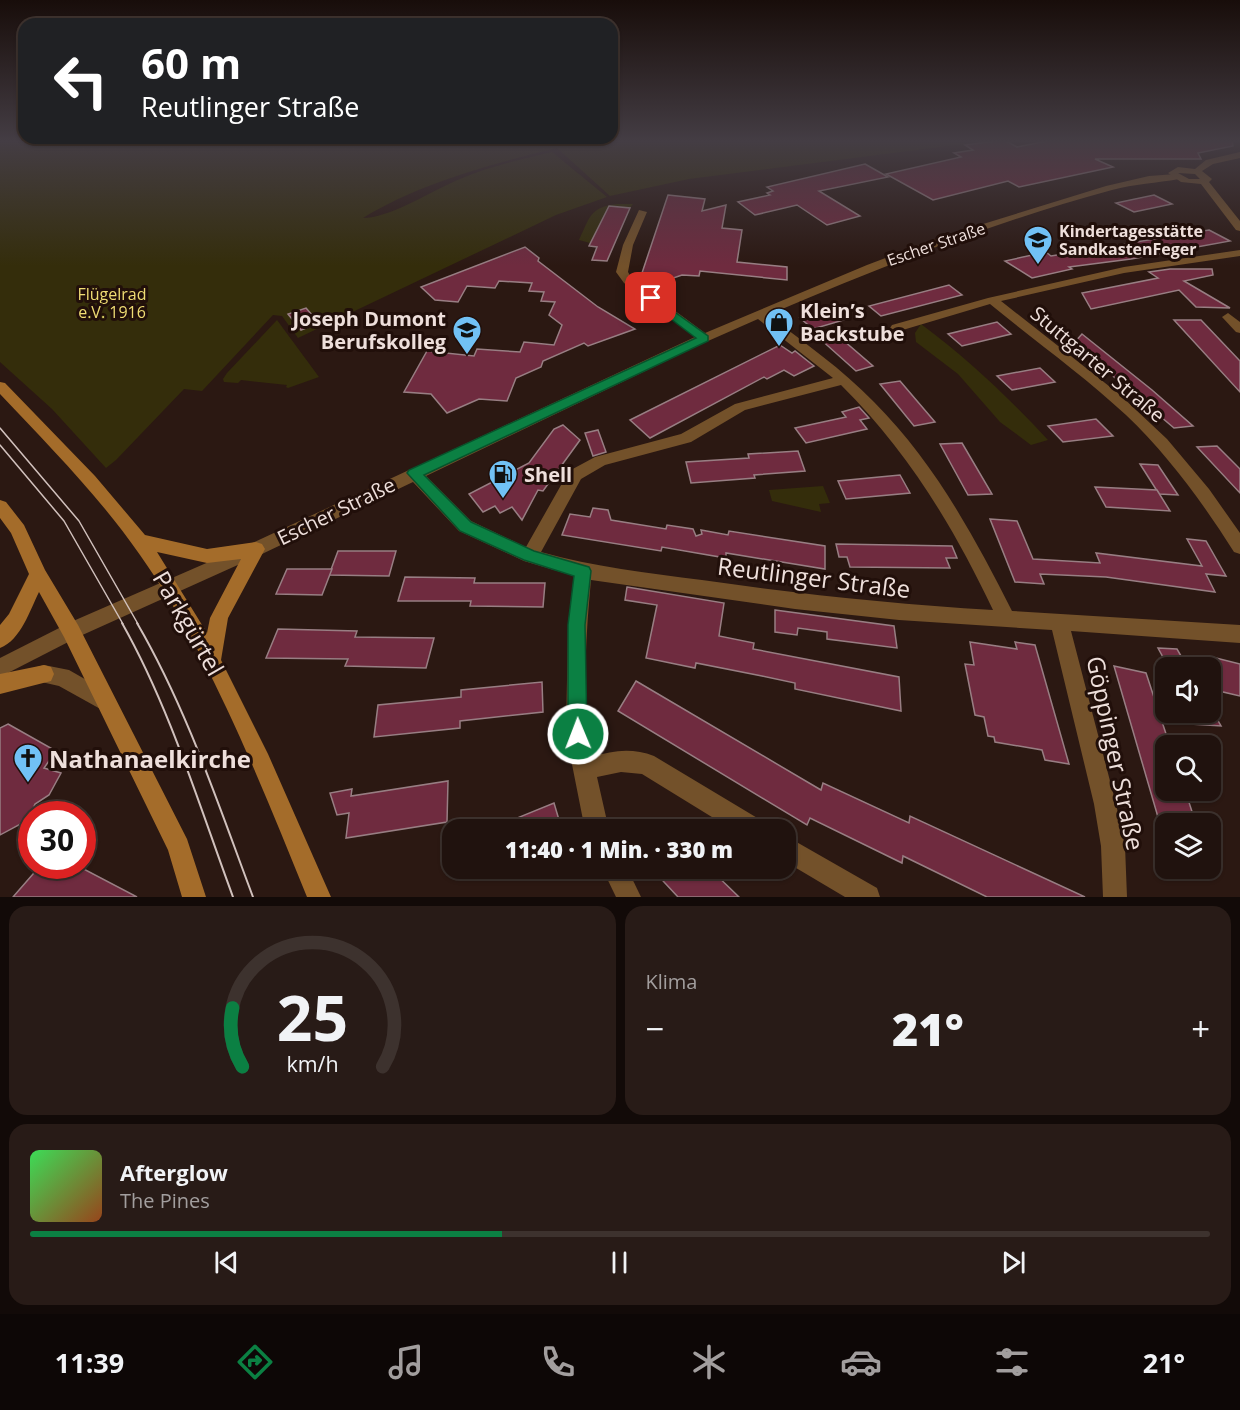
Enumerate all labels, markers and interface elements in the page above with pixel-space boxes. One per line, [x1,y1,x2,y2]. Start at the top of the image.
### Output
text: 60 m [141,34,241,91]
icon: left [42,42,120,120]
text: Reutlinger Straße [141,88,360,125]
street label: Escher Straße [884,217,988,271]
place label: Kindertagesstätte SandkastenFeger [1059,220,1203,260]
school or university icon: Kindertagesstätte SandkastenFeger [1022,224,1054,266]
pin [625,272,676,323]
icon: arrive [634,281,667,314]
park label: Flügelrad e.V. 1916 [77,283,147,323]
place label: Klein’s Backstube [800,297,904,347]
street label: Stuttgarter Straße [1025,300,1171,428]
place label: Joseph Dumont Berufskolleg [290,305,447,355]
shop icon: Klein’s Backstube [763,306,795,348]
school or university icon: Joseph Dumont Berufskolleg [451,314,483,356]
fuel station icon: Shell [487,458,519,500]
place label: Shell [524,461,572,488]
street label: Escher Straße [272,471,400,551]
street label: Reutlinger Straße [716,549,912,605]
street label: Parkgürtel [146,565,232,681]
street label: Göppinger Straße [1079,653,1153,853]
map controls [1155,657,1221,879]
button: sound [1155,657,1221,723]
position arrow [546,702,610,766]
button: search [1155,735,1221,801]
church icon: Nathanaelkirche [12,742,44,784]
place label: Nathanaelkirche [49,742,251,775]
speed limit sign: 30 [18,801,96,879]
button: layers [1155,813,1221,879]
text: 11:40 · 1 Min. · 330 m [505,834,733,864]
text: Klima [646,968,697,995]
text: 25 [277,974,348,1059]
text: 21° [892,998,964,1059]
text: − [646,1006,664,1051]
text: + [1191,1006,1210,1051]
text: km/h [286,1050,338,1079]
text: Afterglow [120,1157,228,1187]
text: The Pines [120,1187,210,1214]
icon: previous [210,1246,243,1279]
icon: pause [603,1246,636,1279]
icon: next [997,1246,1030,1279]
icon: directions [234,1341,276,1383]
icon: music [385,1341,427,1383]
icon: phone [537,1341,579,1383]
icon: climate [688,1341,730,1383]
icon: car [840,1341,882,1383]
icon: filters [991,1341,1033,1383]
text: 11:39 [55,1344,124,1381]
text: 21° [1143,1344,1185,1381]

